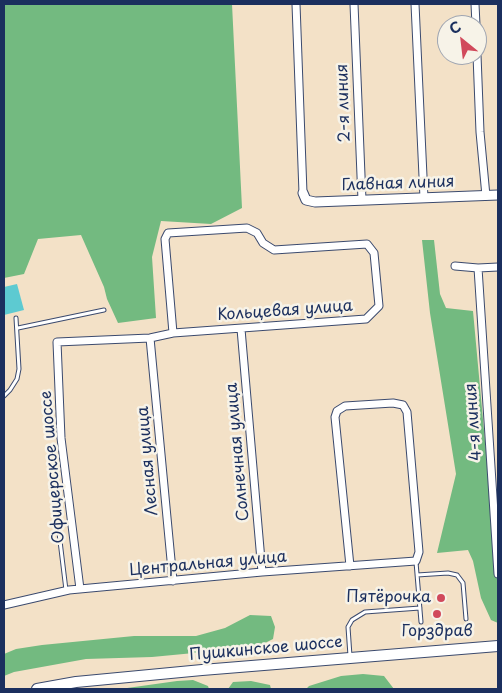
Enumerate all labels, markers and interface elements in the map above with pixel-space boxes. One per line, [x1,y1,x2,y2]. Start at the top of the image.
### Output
north arrow [437,15,487,65]
text: С [445,16,465,39]
street label: 2-я линия [333,63,355,143]
street label: Главная линия [341,172,455,196]
street label: Кольцевая улица [217,297,353,325]
street label: Солнечная улица [222,382,254,522]
street label: 4-я линия [462,382,486,462]
street label: Офицерское шоссе [37,390,69,544]
street label: Лесная улица [134,406,162,516]
street label: Центральная улица [128,548,288,580]
place label: Пятёрочка [346,588,431,608]
marker: Пятёрочка [435,592,447,604]
marker: Горздрав [431,608,443,620]
place label: Горздрав [401,622,473,642]
street label: Пушкинское шоссе [188,633,344,665]

